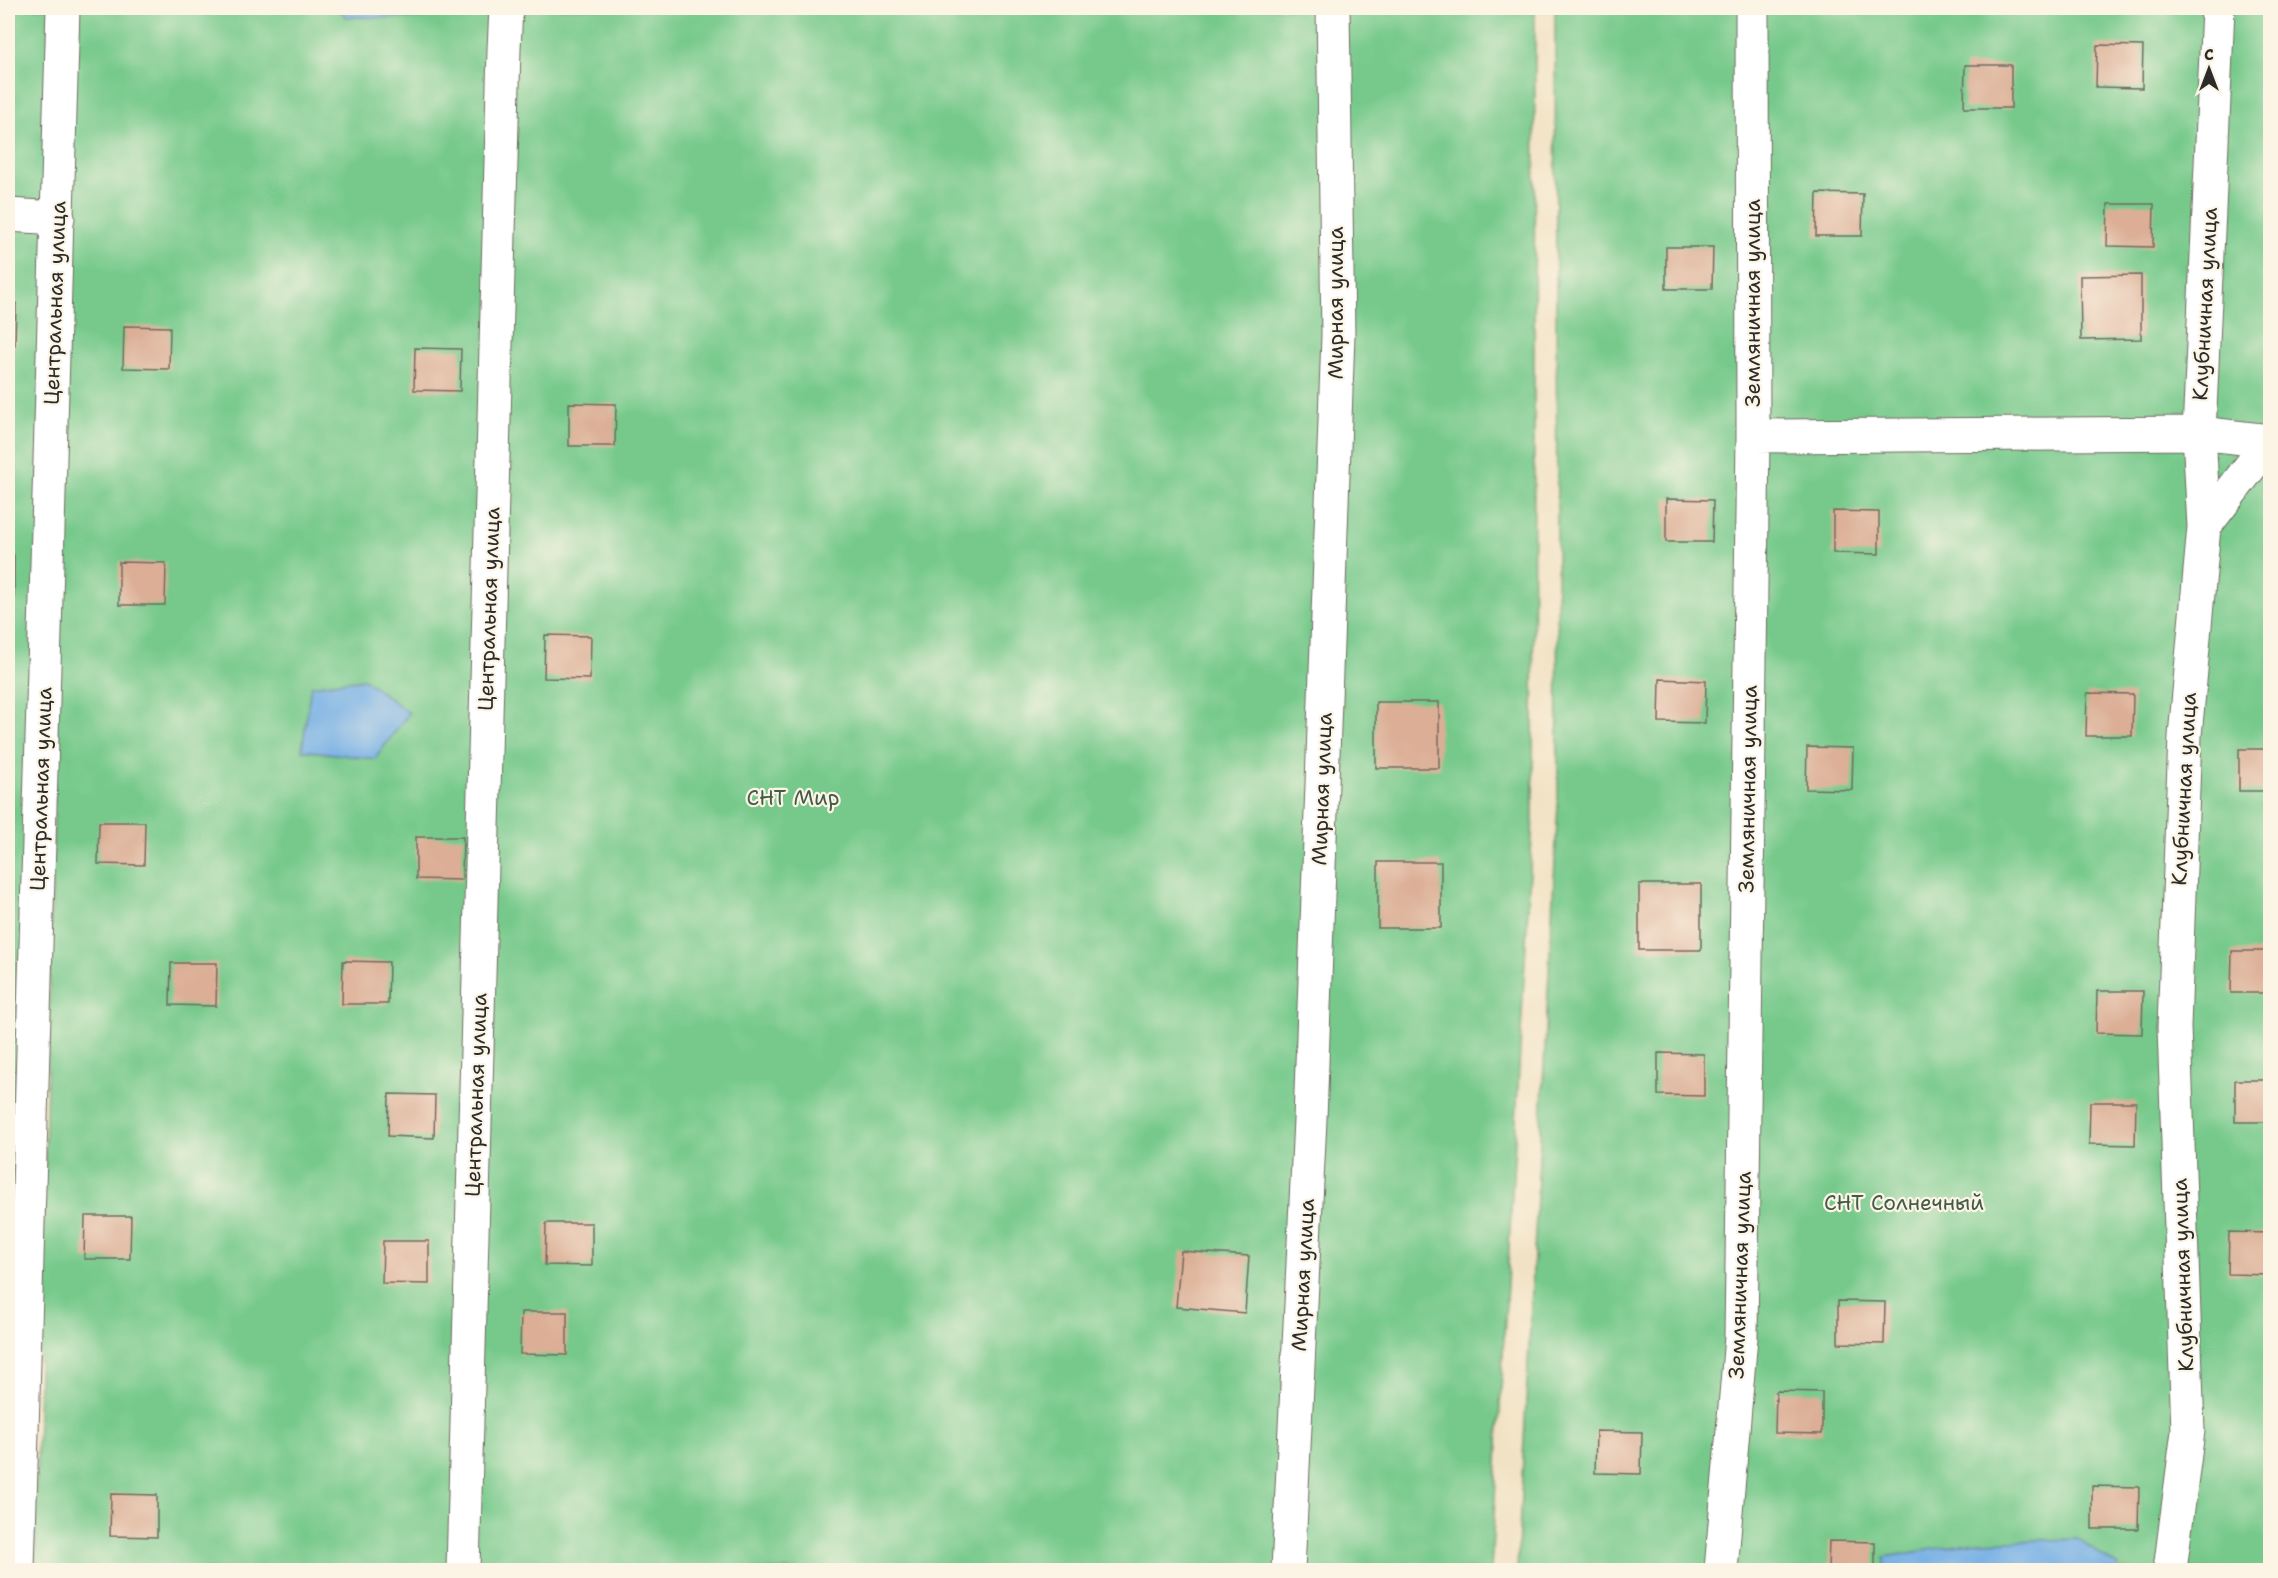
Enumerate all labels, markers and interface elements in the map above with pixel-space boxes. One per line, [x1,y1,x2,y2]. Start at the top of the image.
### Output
north arrow [2179,39,2239,99]
text: С [2204,44,2214,65]
street label: Земляничная улица [1739,199,1767,407]
street label: Центральная улица [37,200,73,406]
street label: Клубничная улица [2186,207,2224,401]
street label: Мирная улица [1322,226,1350,380]
street label: Центральная улица [471,506,507,712]
street label: Земляничная улица [1732,685,1764,893]
street label: Центральная улица [23,686,59,892]
street label: Клубничная улица [2165,692,2203,886]
street label: Мирная улица [1305,712,1339,866]
park label: СНТ Мир [747,784,839,812]
street label: Центральная улица [458,992,494,1198]
street label: Земляничная улица [1722,1171,1758,1379]
street label: Клубничная улица [2166,1178,2200,1372]
park label: СНТ Солнечный [1824,1189,1984,1217]
street label: Мирная улица [1285,1198,1321,1352]

